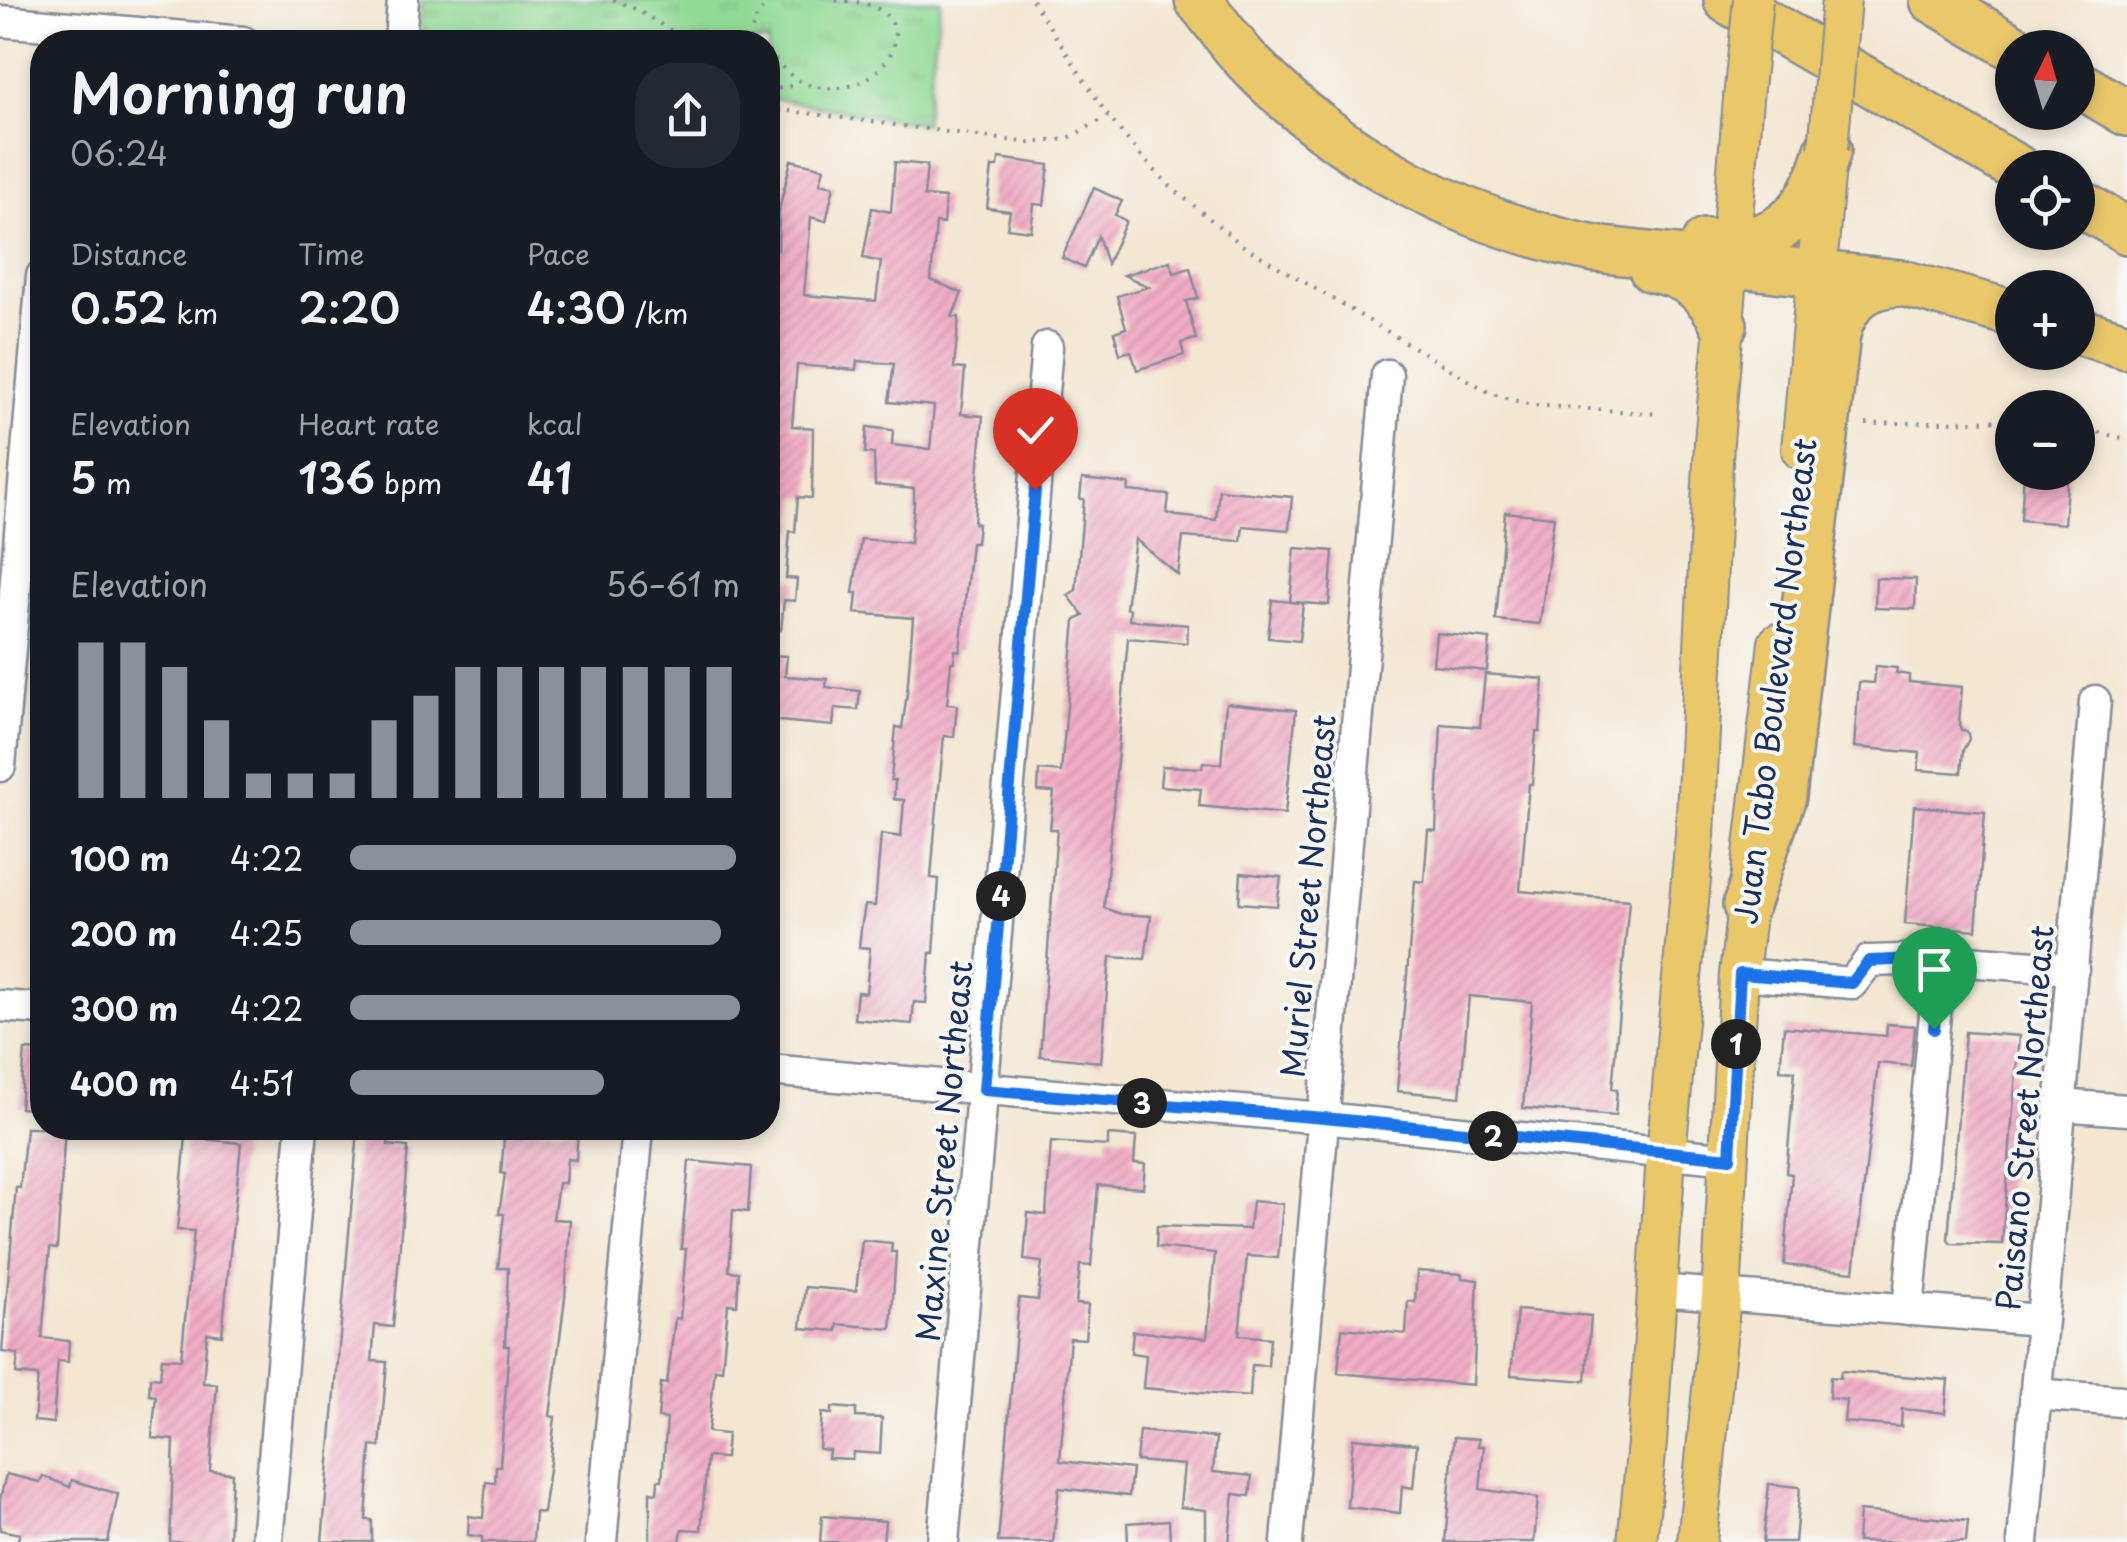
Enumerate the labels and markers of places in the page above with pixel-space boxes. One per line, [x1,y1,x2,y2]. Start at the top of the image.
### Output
pin [993,388,1078,491]
pin: 4 [976,871,1026,921]
pin [1892,927,1977,1030]
pin: 1 [1711,1019,1761,1069]
pin: 3 [1117,1078,1167,1128]
pin: 2 [1468,1111,1518,1161]

